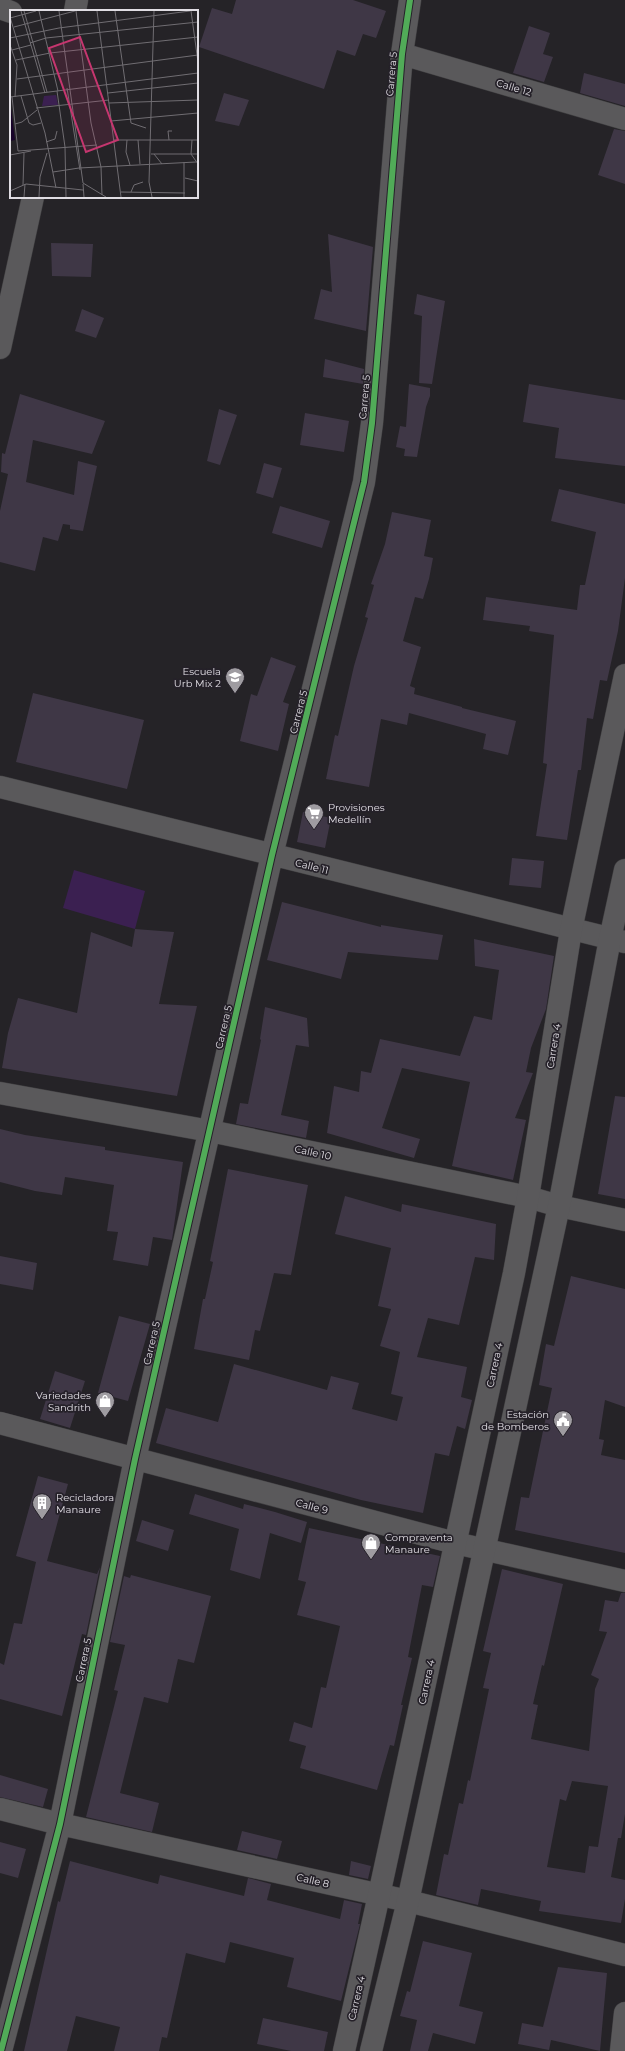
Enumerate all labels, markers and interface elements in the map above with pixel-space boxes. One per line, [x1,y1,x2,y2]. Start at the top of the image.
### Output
inset map [10,10,198,198]
street label: Carrera 5 [383,51,400,97]
street label: Calle 12 [495,76,533,99]
street label: Carrera 5 [356,374,373,420]
place label: Escuela Urb Mix 2 [174,665,221,690]
school or university icon: Escuela Urb Mix 2 [224,666,246,694]
street label: Carrera 5 [287,689,310,735]
place label: Provisiones Medellín [328,801,385,826]
supermarket icon: Provisiones Medellín [303,802,325,830]
street label: Calle 11 [294,856,330,877]
street label: Carrera 5 [212,1004,235,1050]
street label: Carrera 4 [544,1022,564,1070]
street label: Calle 10 [293,1142,333,1163]
street label: Carrera 5 [140,1320,163,1366]
street label: Carrera 4 [483,1341,506,1389]
place label: Variedades Sandrith [36,1389,91,1414]
shop icon: Variedades Sandrith [94,1390,116,1418]
place label: Estación de Bomberos [481,1408,549,1433]
public building icon: Estación de Bomberos [552,1409,574,1437]
place label: Recicladora Manaure [56,1491,114,1516]
building icon: Recicladora Manaure [31,1492,53,1520]
street label: Calle 9 [294,1496,330,1517]
place label: Compraventa Manaure [385,1531,453,1556]
shop icon: Compraventa Manaure [360,1532,382,1560]
street label: Carrera 5 [72,1637,95,1683]
street label: Carrera 4 [415,1658,438,1706]
street label: Calle 8 [295,1870,331,1891]
street label: Carrera 4 [345,1974,368,2022]

